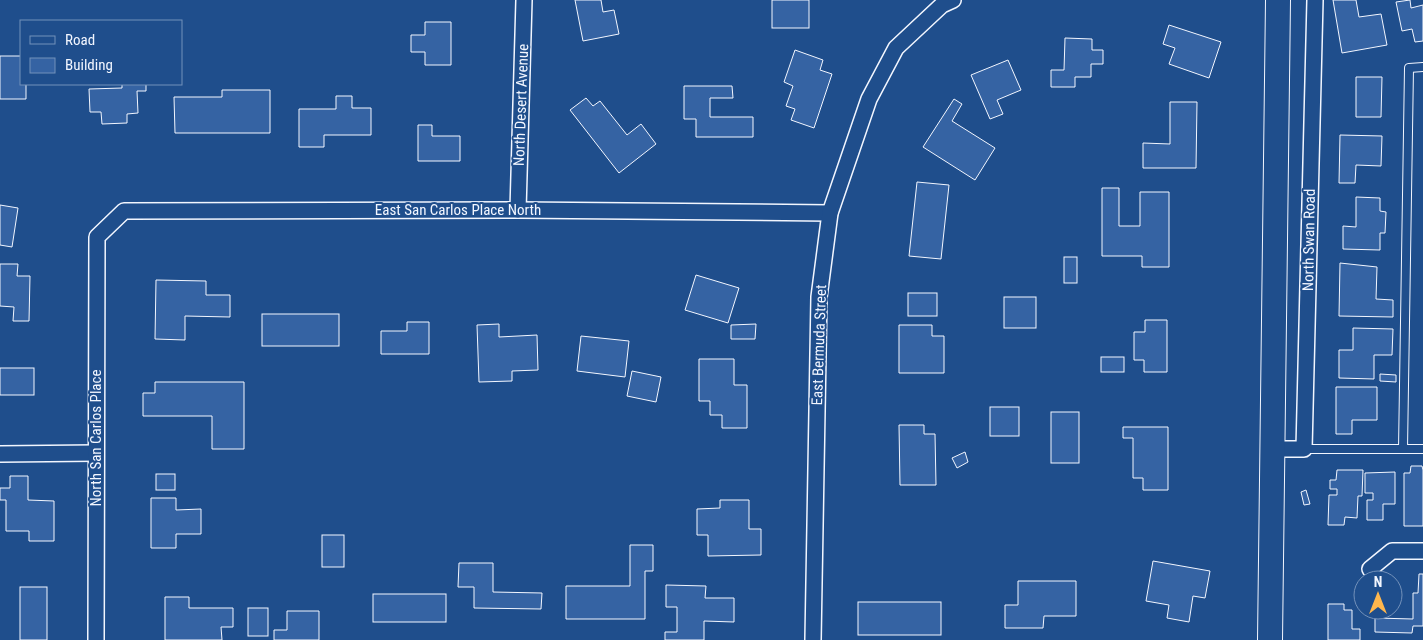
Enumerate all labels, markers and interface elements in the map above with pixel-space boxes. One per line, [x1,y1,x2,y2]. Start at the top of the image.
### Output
legend [20,20,182,85]
text: Road [65,31,95,49]
street label: North Desert Avenue [510,44,532,166]
text: Building [65,56,113,74]
street label: North Swan Road [1299,189,1319,291]
street label: East San Carlos Place North [375,201,541,219]
street label: East Bermuda Street [808,284,830,406]
street label: North San Carlos Place [87,370,105,506]
north arrow [1353,570,1403,620]
text: N [1374,574,1382,590]

